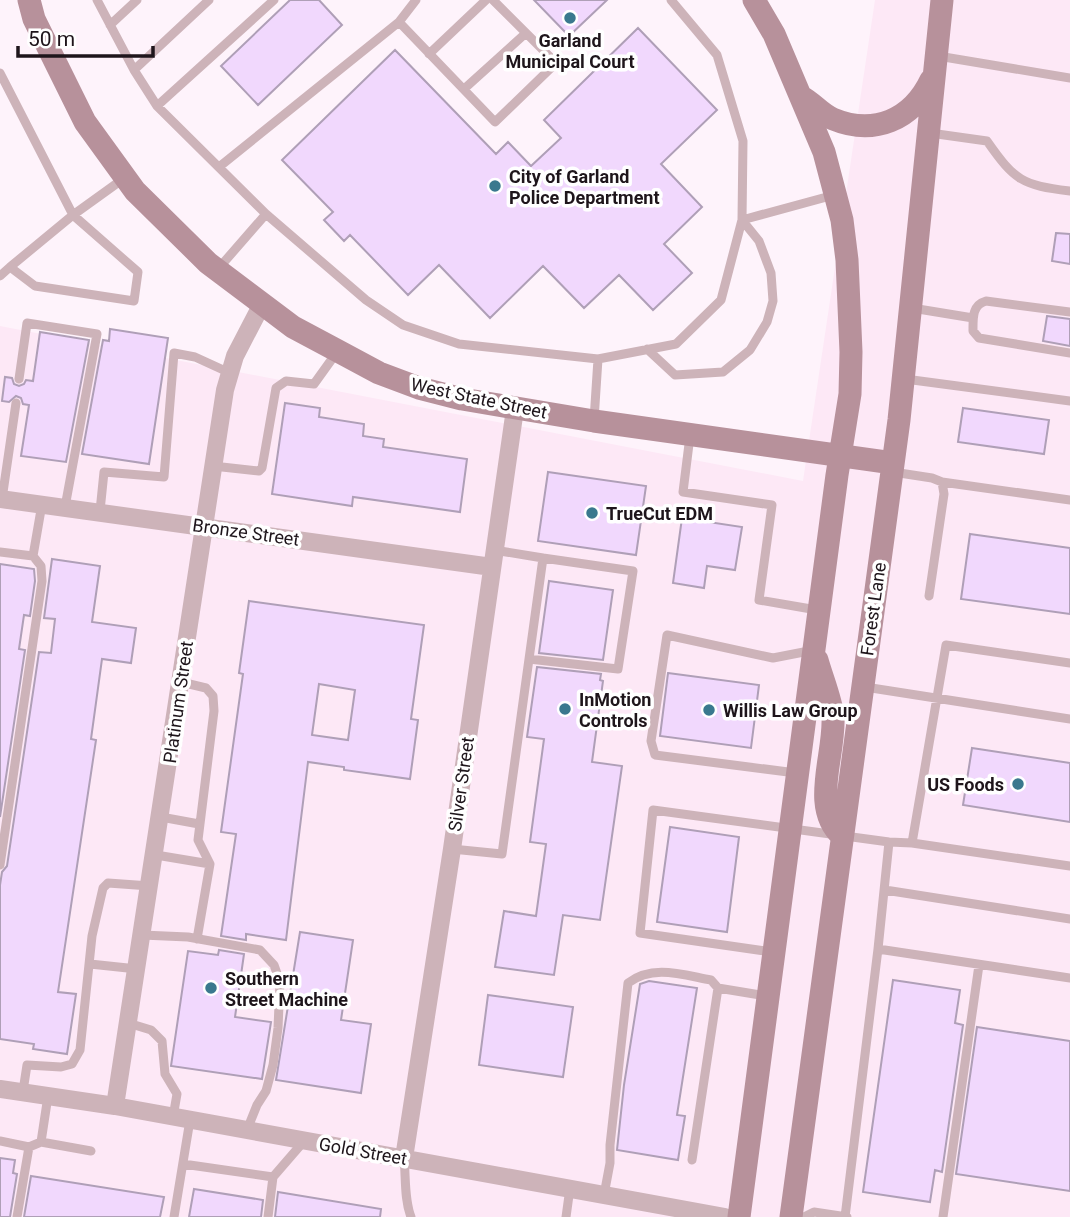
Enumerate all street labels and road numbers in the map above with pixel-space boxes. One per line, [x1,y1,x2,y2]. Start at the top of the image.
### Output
street label: West State Street [409,373,549,423]
street label: Bronze Street [191,514,301,550]
street label: Forest Lane [856,561,890,657]
street label: Platinum Street [159,639,197,765]
street label: Silver Street [444,735,478,833]
street label: Gold Street [317,1133,409,1169]

